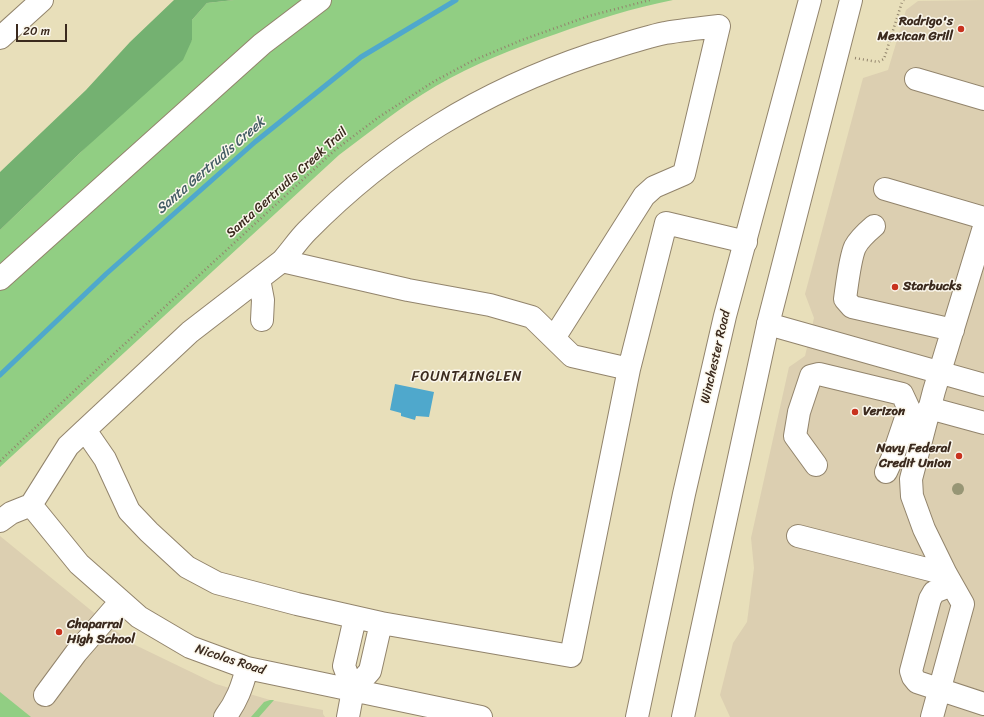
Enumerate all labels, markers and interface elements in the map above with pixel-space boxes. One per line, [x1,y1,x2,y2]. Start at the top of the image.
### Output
place label: Rodrigo's Mexican Grill [878,14,953,45]
scale bar [18,16,69,42]
text: 20 m [23,20,50,42]
marker: Rodrigo's Mexican Grill [956,24,966,34]
water label: Santa Gertrudis Creek [153,114,269,218]
street label: Santa Gertrudis Creek Trail [223,125,351,241]
place label: Starbucks [903,279,961,295]
marker: Starbucks [890,282,900,292]
street label: Winchester Road [698,309,734,405]
district label: FOUNTAINGLEN [412,369,522,385]
place label: Verizon [863,404,905,420]
marker: Verizon [850,407,860,417]
place label: Navy Federal Credit Union [876,441,951,472]
marker: Navy Federal Credit Union [954,451,964,461]
place label: Chaparral High School [67,617,135,648]
marker: Chaparral High School [54,627,64,637]
street label: Nicolas Road [193,641,267,679]

